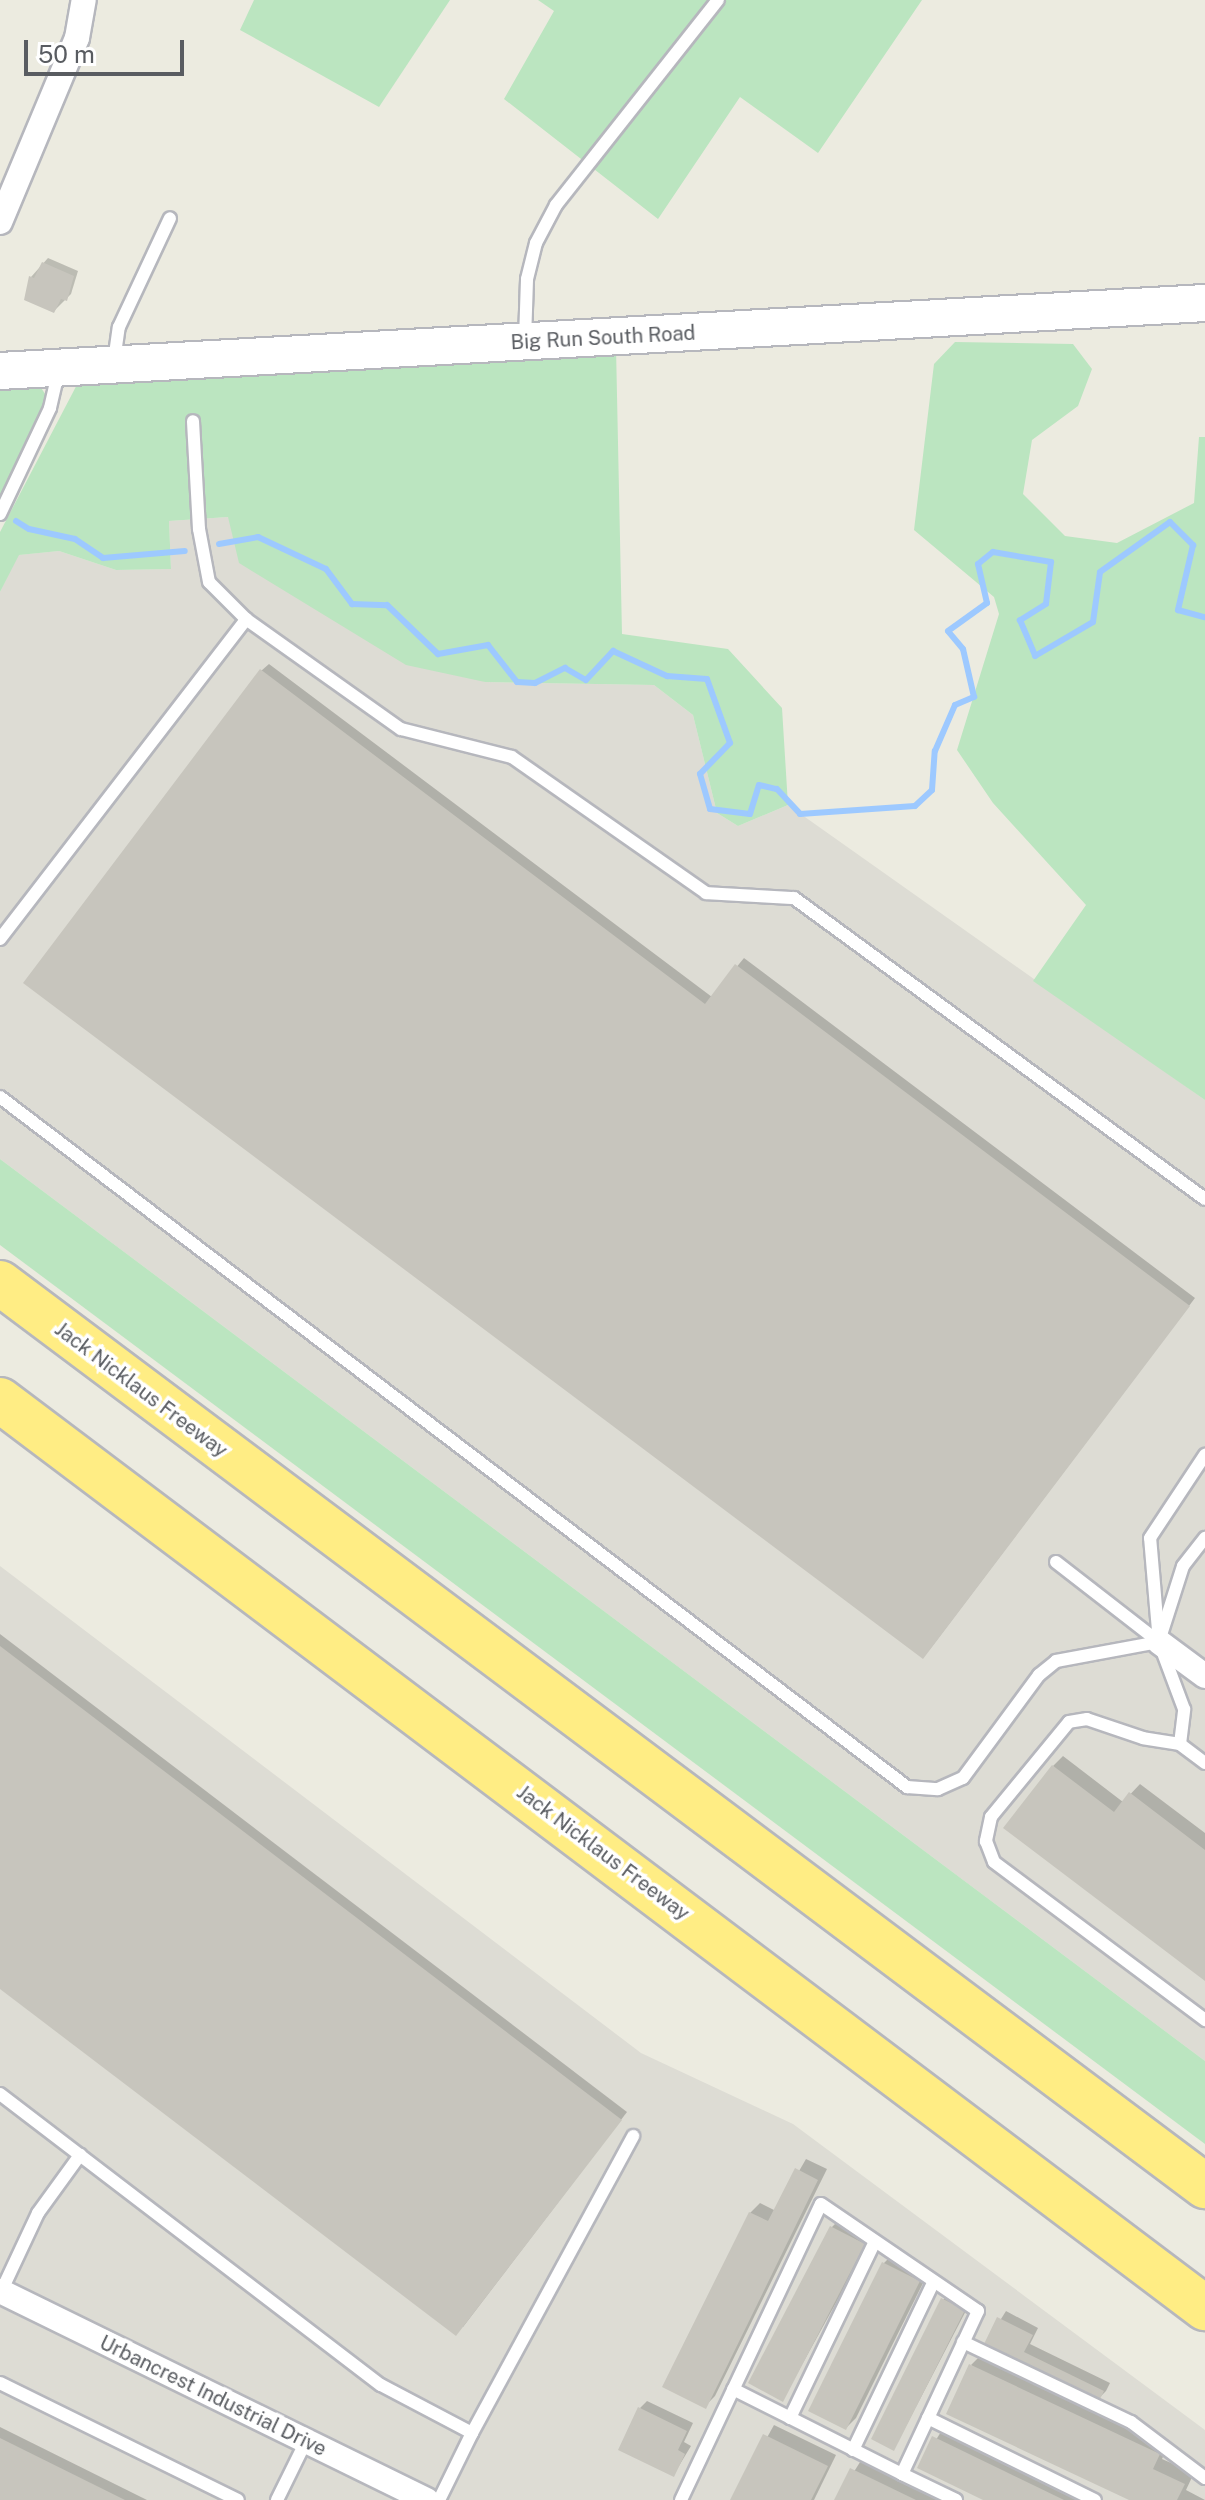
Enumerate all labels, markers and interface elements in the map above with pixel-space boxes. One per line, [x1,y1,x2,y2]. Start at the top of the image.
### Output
scale bar [28,24,188,74]
text: 50 m [38,40,95,68]
street label: Big Run South Road [510,321,696,355]
street label: Jack Nicklaus Freeway [50,1317,232,1463]
street label: Jack Nicklaus Freeway [512,1780,694,1926]
street label: Urbancrest Industrial Drive [96,2331,330,2461]

